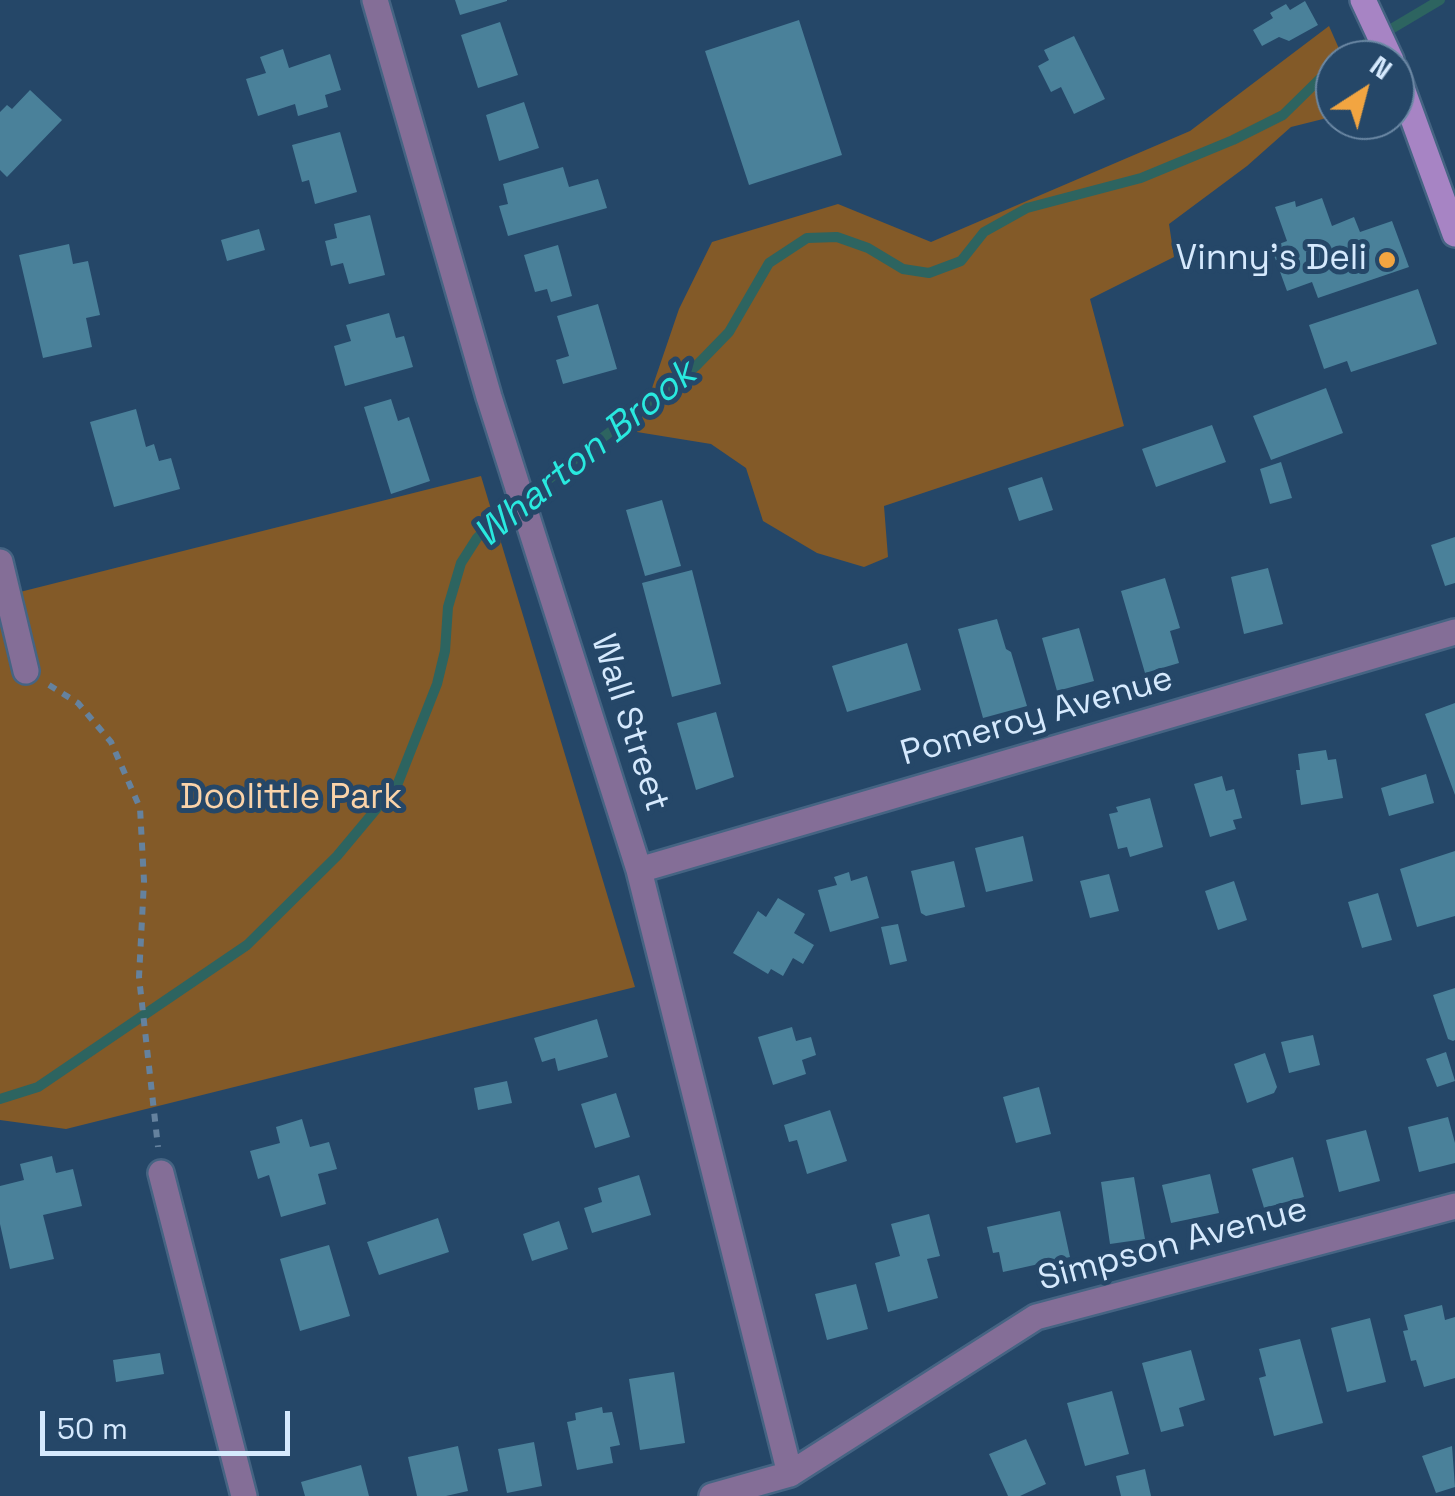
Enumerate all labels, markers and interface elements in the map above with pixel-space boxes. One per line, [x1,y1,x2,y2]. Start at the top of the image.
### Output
north arrow [1315,40,1415,140]
text: N [1363,47,1400,87]
place label: Vinny’s Deli [1176,239,1367,281]
marker: Vinny’s Deli [1376,249,1398,271]
water label: Wharton Brook [466,352,706,558]
street label: Wall Street [581,629,677,817]
street label: Pomeroy Avenue [896,658,1178,776]
park label: Doolittle Park [180,778,402,820]
street label: Simpson Avenue [1034,1189,1312,1301]
scale bar [45,1391,295,1453]
text: 50 m [57,1409,128,1448]

